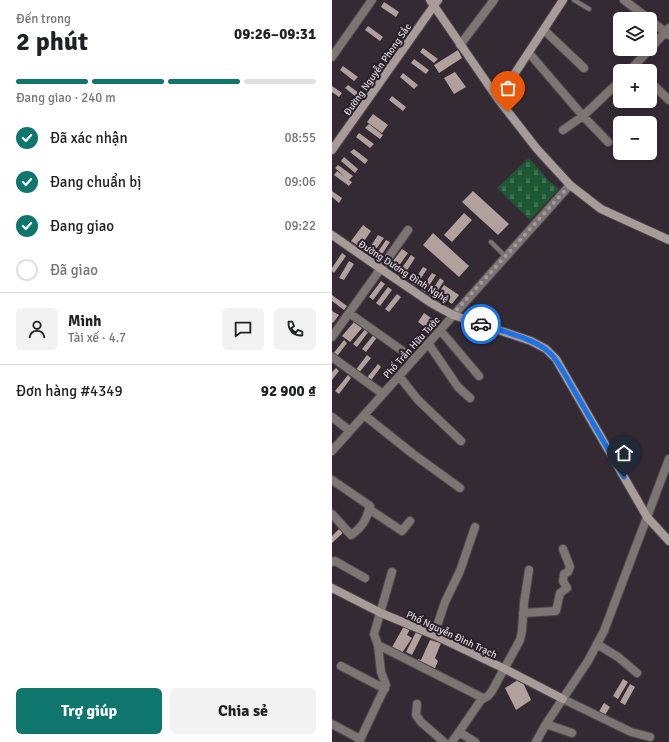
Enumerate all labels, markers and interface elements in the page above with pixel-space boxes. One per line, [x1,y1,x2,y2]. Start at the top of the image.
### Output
text: Đến trong [16,11,71,27]
map controls [613,12,657,160]
button: layers [613,12,657,56]
street label: Đường Nguyễn Phong Sắc [341,20,414,118]
text: 09:26–09:31 [234,25,316,43]
text: 2 phút [16,26,88,58]
button: + [613,64,657,108]
pin [491,71,525,112]
icon: bag [497,77,519,99]
text: Đang giao · 240 m [16,90,116,106]
button: − [613,116,657,160]
icon: check [16,127,38,149]
text: Đã xác nhận [50,129,128,147]
text: 08:55 [284,130,316,146]
icon: check [16,171,38,193]
text: Đang chuẩn bị [50,173,141,191]
text: 09:06 [284,174,316,190]
icon: check [16,215,38,237]
text: Đang giao [50,217,114,235]
text: 09:22 [284,218,316,234]
street label: Đường Dương Đình Nghệ [356,238,451,306]
text: Đã giao [50,261,98,279]
courier [461,304,501,344]
button: person [16,308,58,350]
button: chat [222,308,264,350]
button: phone [274,308,316,350]
text: Minh [68,312,101,330]
icon: car [470,313,492,335]
street label: Phố Trần Hữu Tước [381,314,443,381]
text: Tài xế · 4.7 [68,330,126,346]
text: Đơn hàng #4349 [16,382,123,400]
text: 92 900 ₫ [261,382,316,400]
pin [607,436,641,477]
icon: home [613,442,635,464]
street label: Phố Nguyễn Đình Trạch [404,609,499,661]
button: Trợ giúp [16,688,162,734]
button: Chia sẻ [170,688,316,734]

